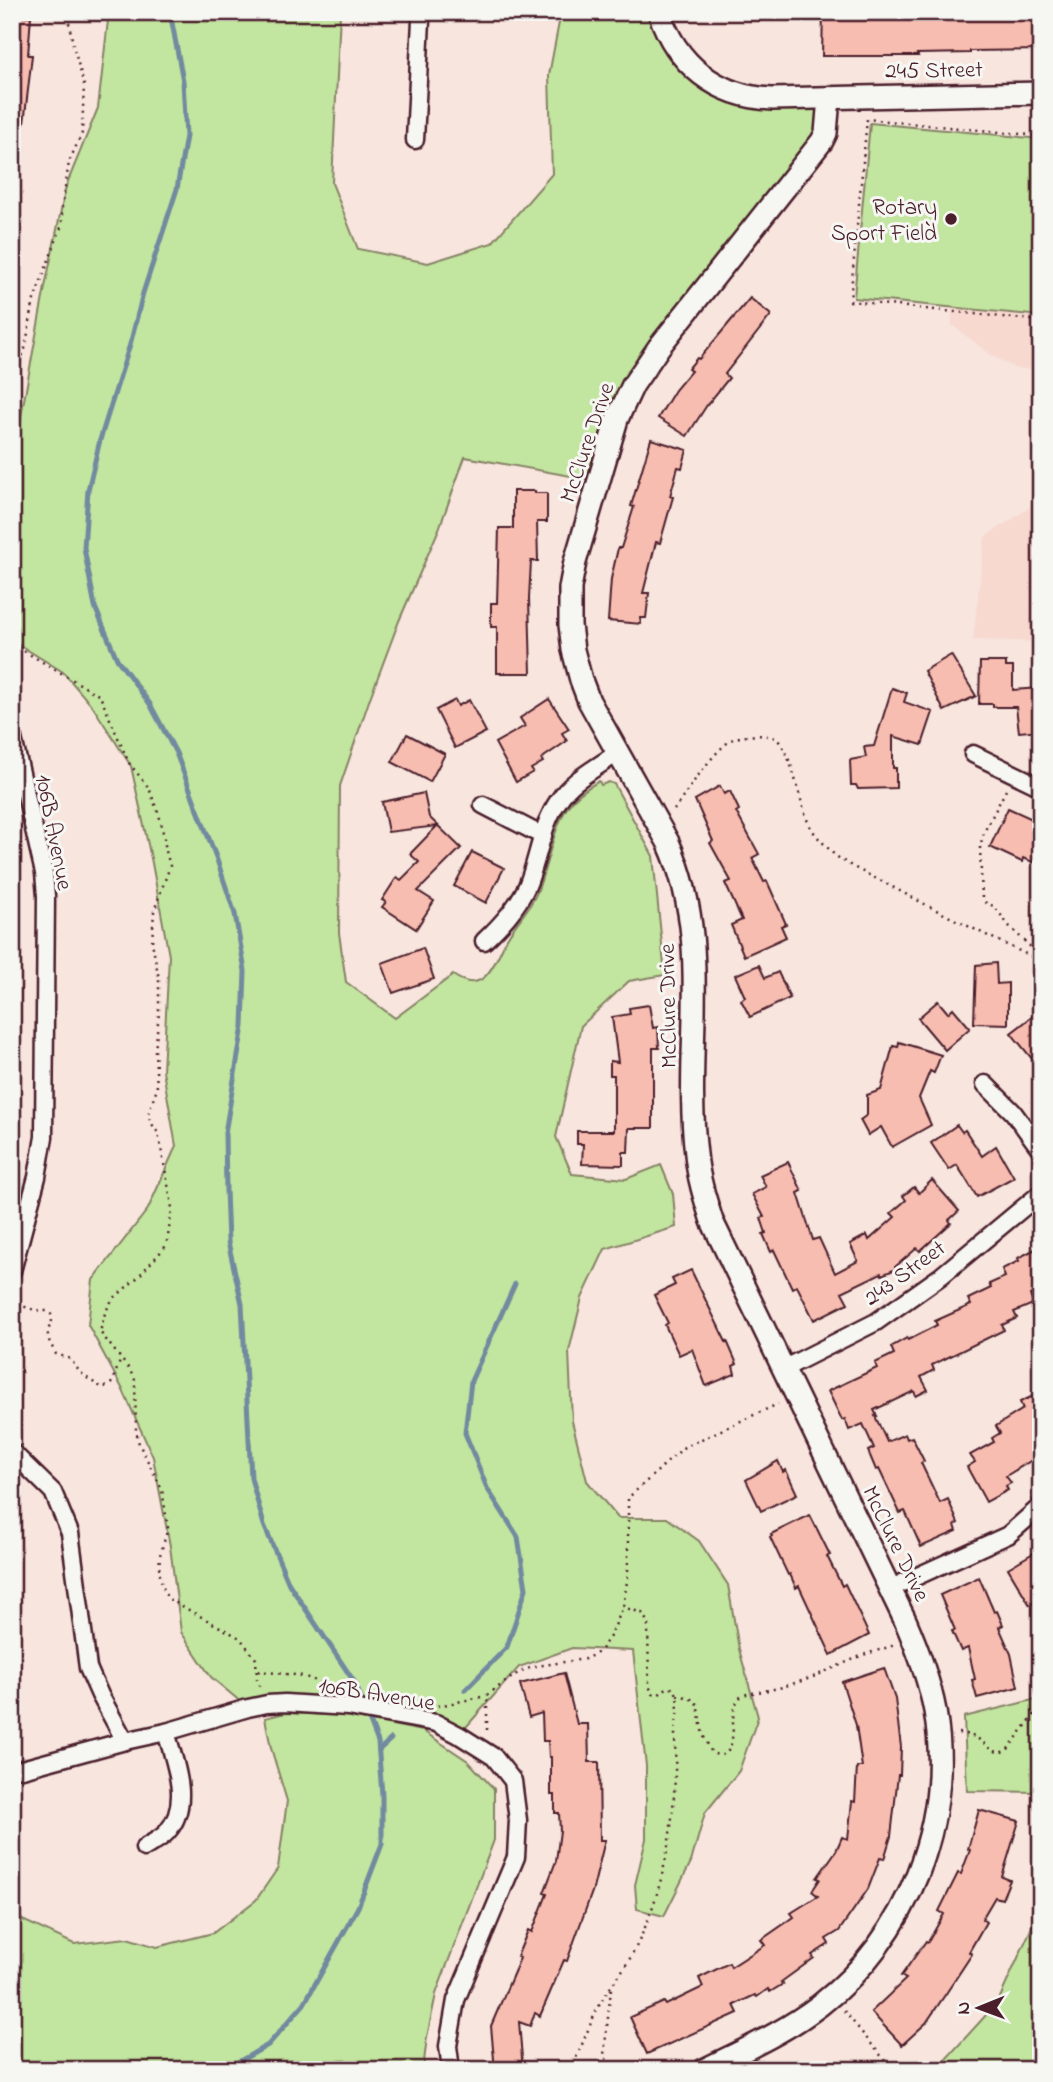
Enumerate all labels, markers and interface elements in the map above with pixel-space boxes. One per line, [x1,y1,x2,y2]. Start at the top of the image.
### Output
street label: 245 Street [885,54,983,89]
place label: Rotary Sport Field [831,192,937,251]
marker: Rotary Sport Field [943,211,959,227]
street label: McClure Drive [552,378,625,507]
street label: 106B Avenue [25,772,80,894]
street label: McClure Drive [652,943,687,1069]
street label: 243 Street [858,1233,953,1315]
street label: McClure Drive [853,1481,937,1608]
street label: 106B Avenue [316,1670,438,1721]
north arrow [944,1974,1014,2044]
text: N [951,2001,978,2015]

